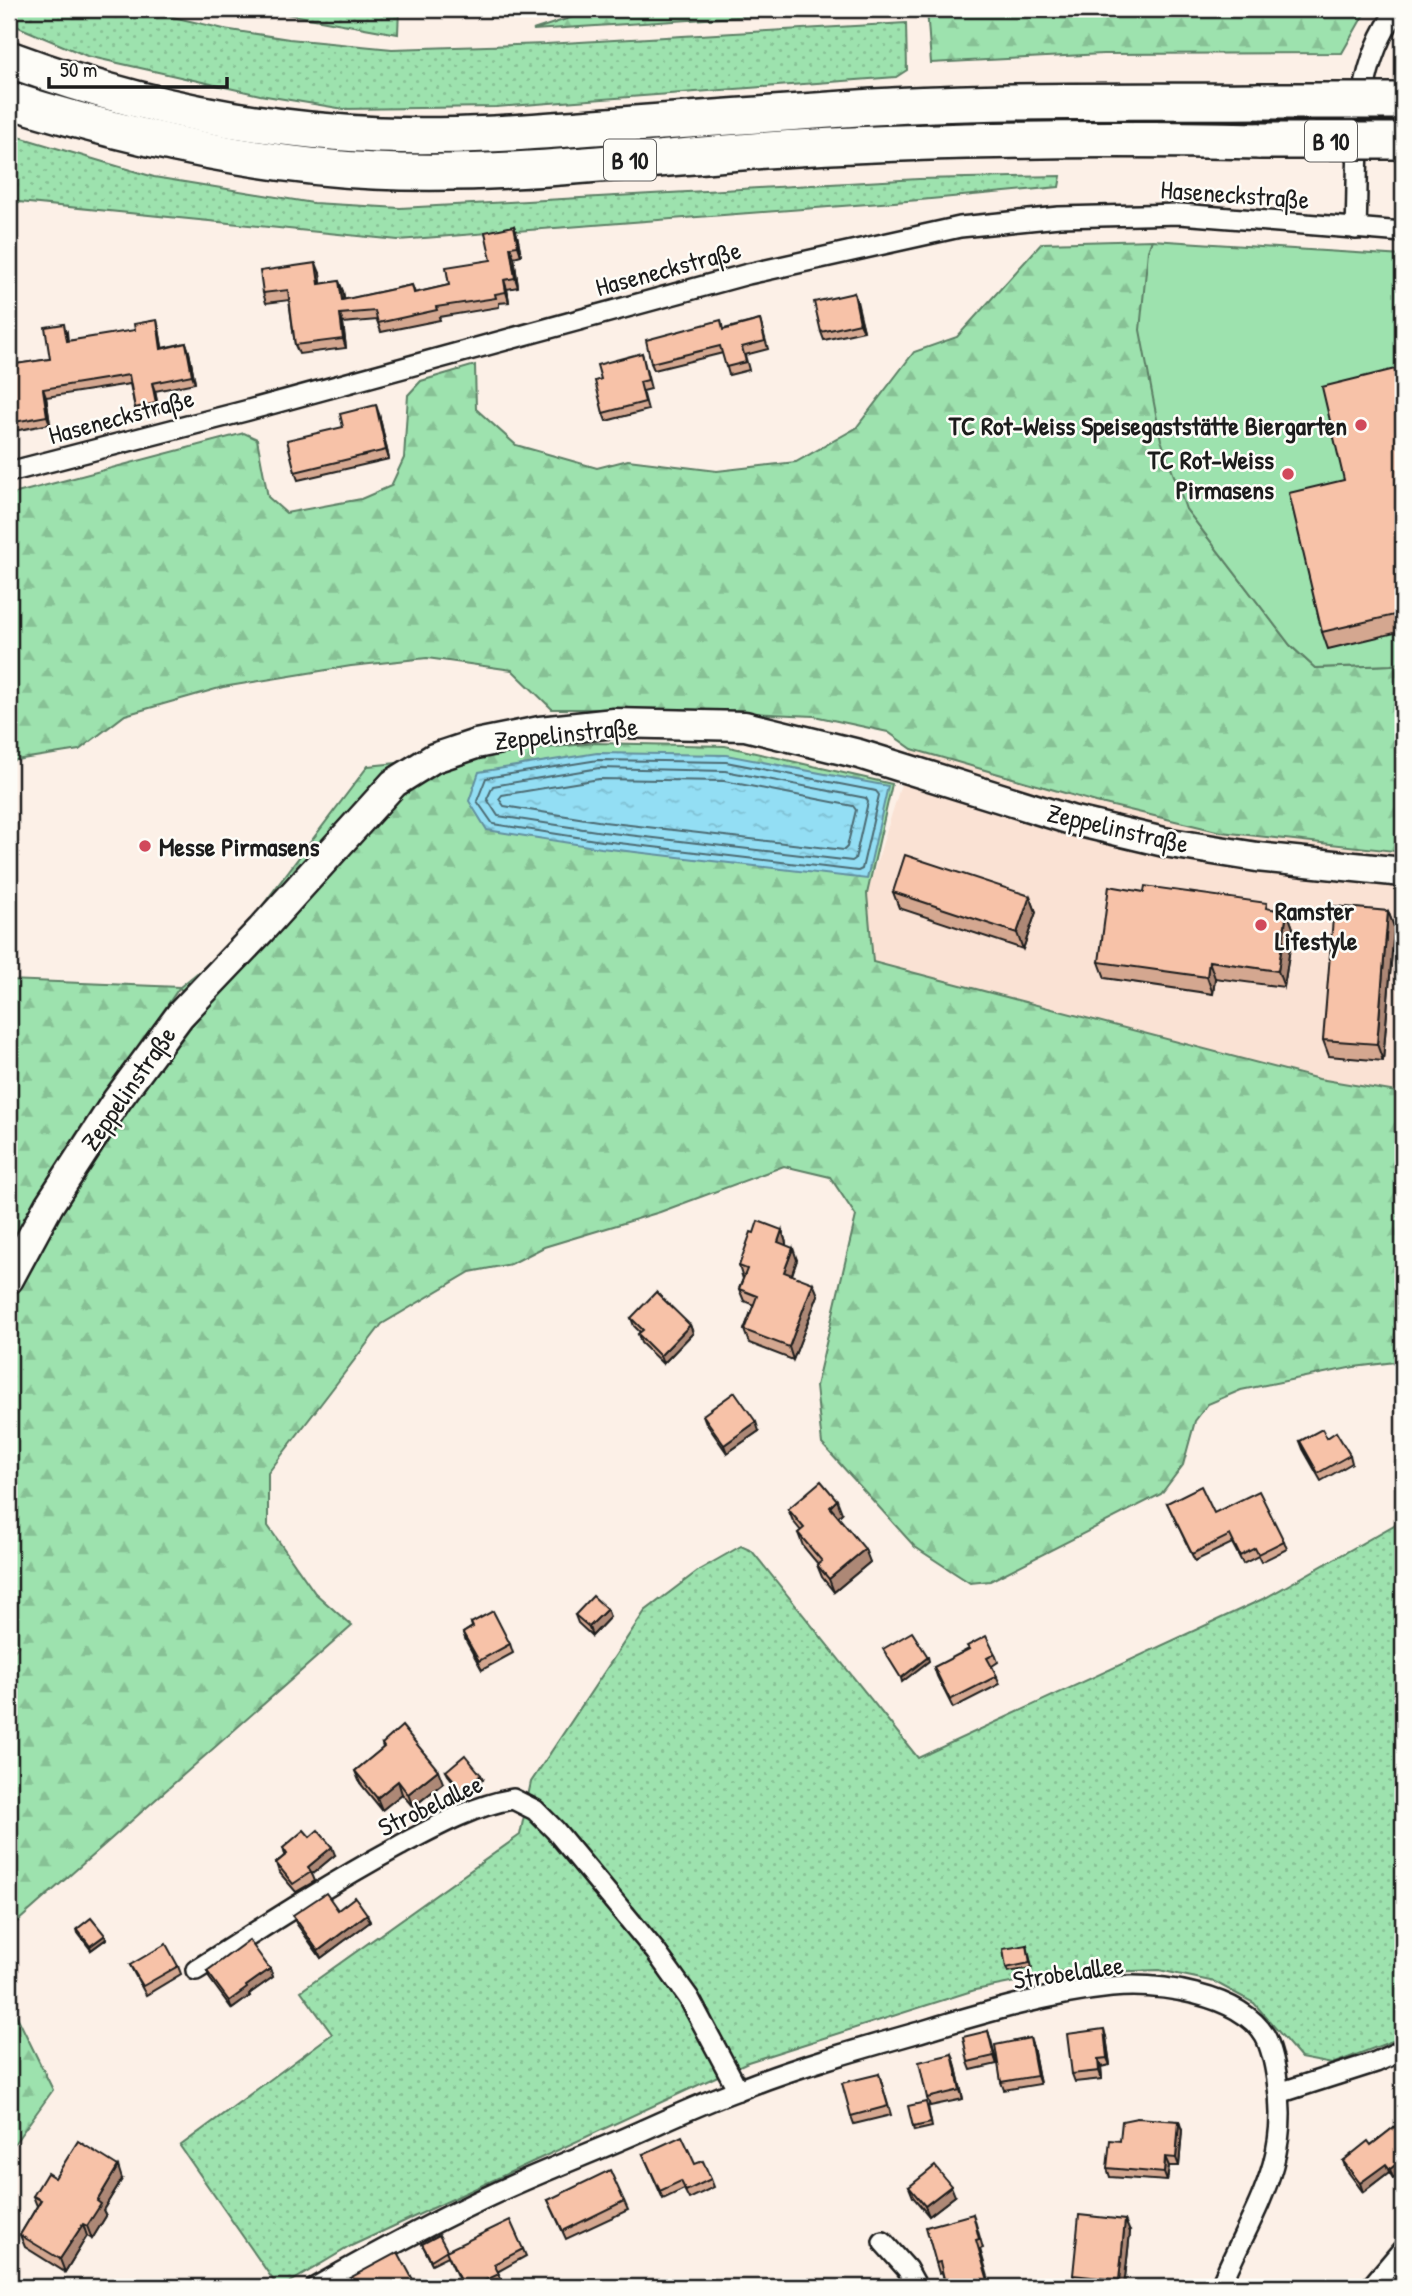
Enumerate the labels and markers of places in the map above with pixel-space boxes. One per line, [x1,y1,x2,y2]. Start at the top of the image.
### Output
place label: TC Rot-Weiss Speisegaststätte Biergarten [948,408,1347,444]
marker: TC Rot-Weiss Speisegaststätte Biergarten [1353,417,1369,433]
place label: TC Rot-Weiss Pirmasens [1147,442,1274,507]
marker: TC Rot-Weiss Pirmasens [1280,466,1296,482]
place label: Messe Pirmasens [159,829,320,864]
marker: Messe Pirmasens [137,838,153,854]
place label: Ramster Lifestyle [1275,893,1358,959]
marker: Ramster Lifestyle [1253,917,1269,933]

